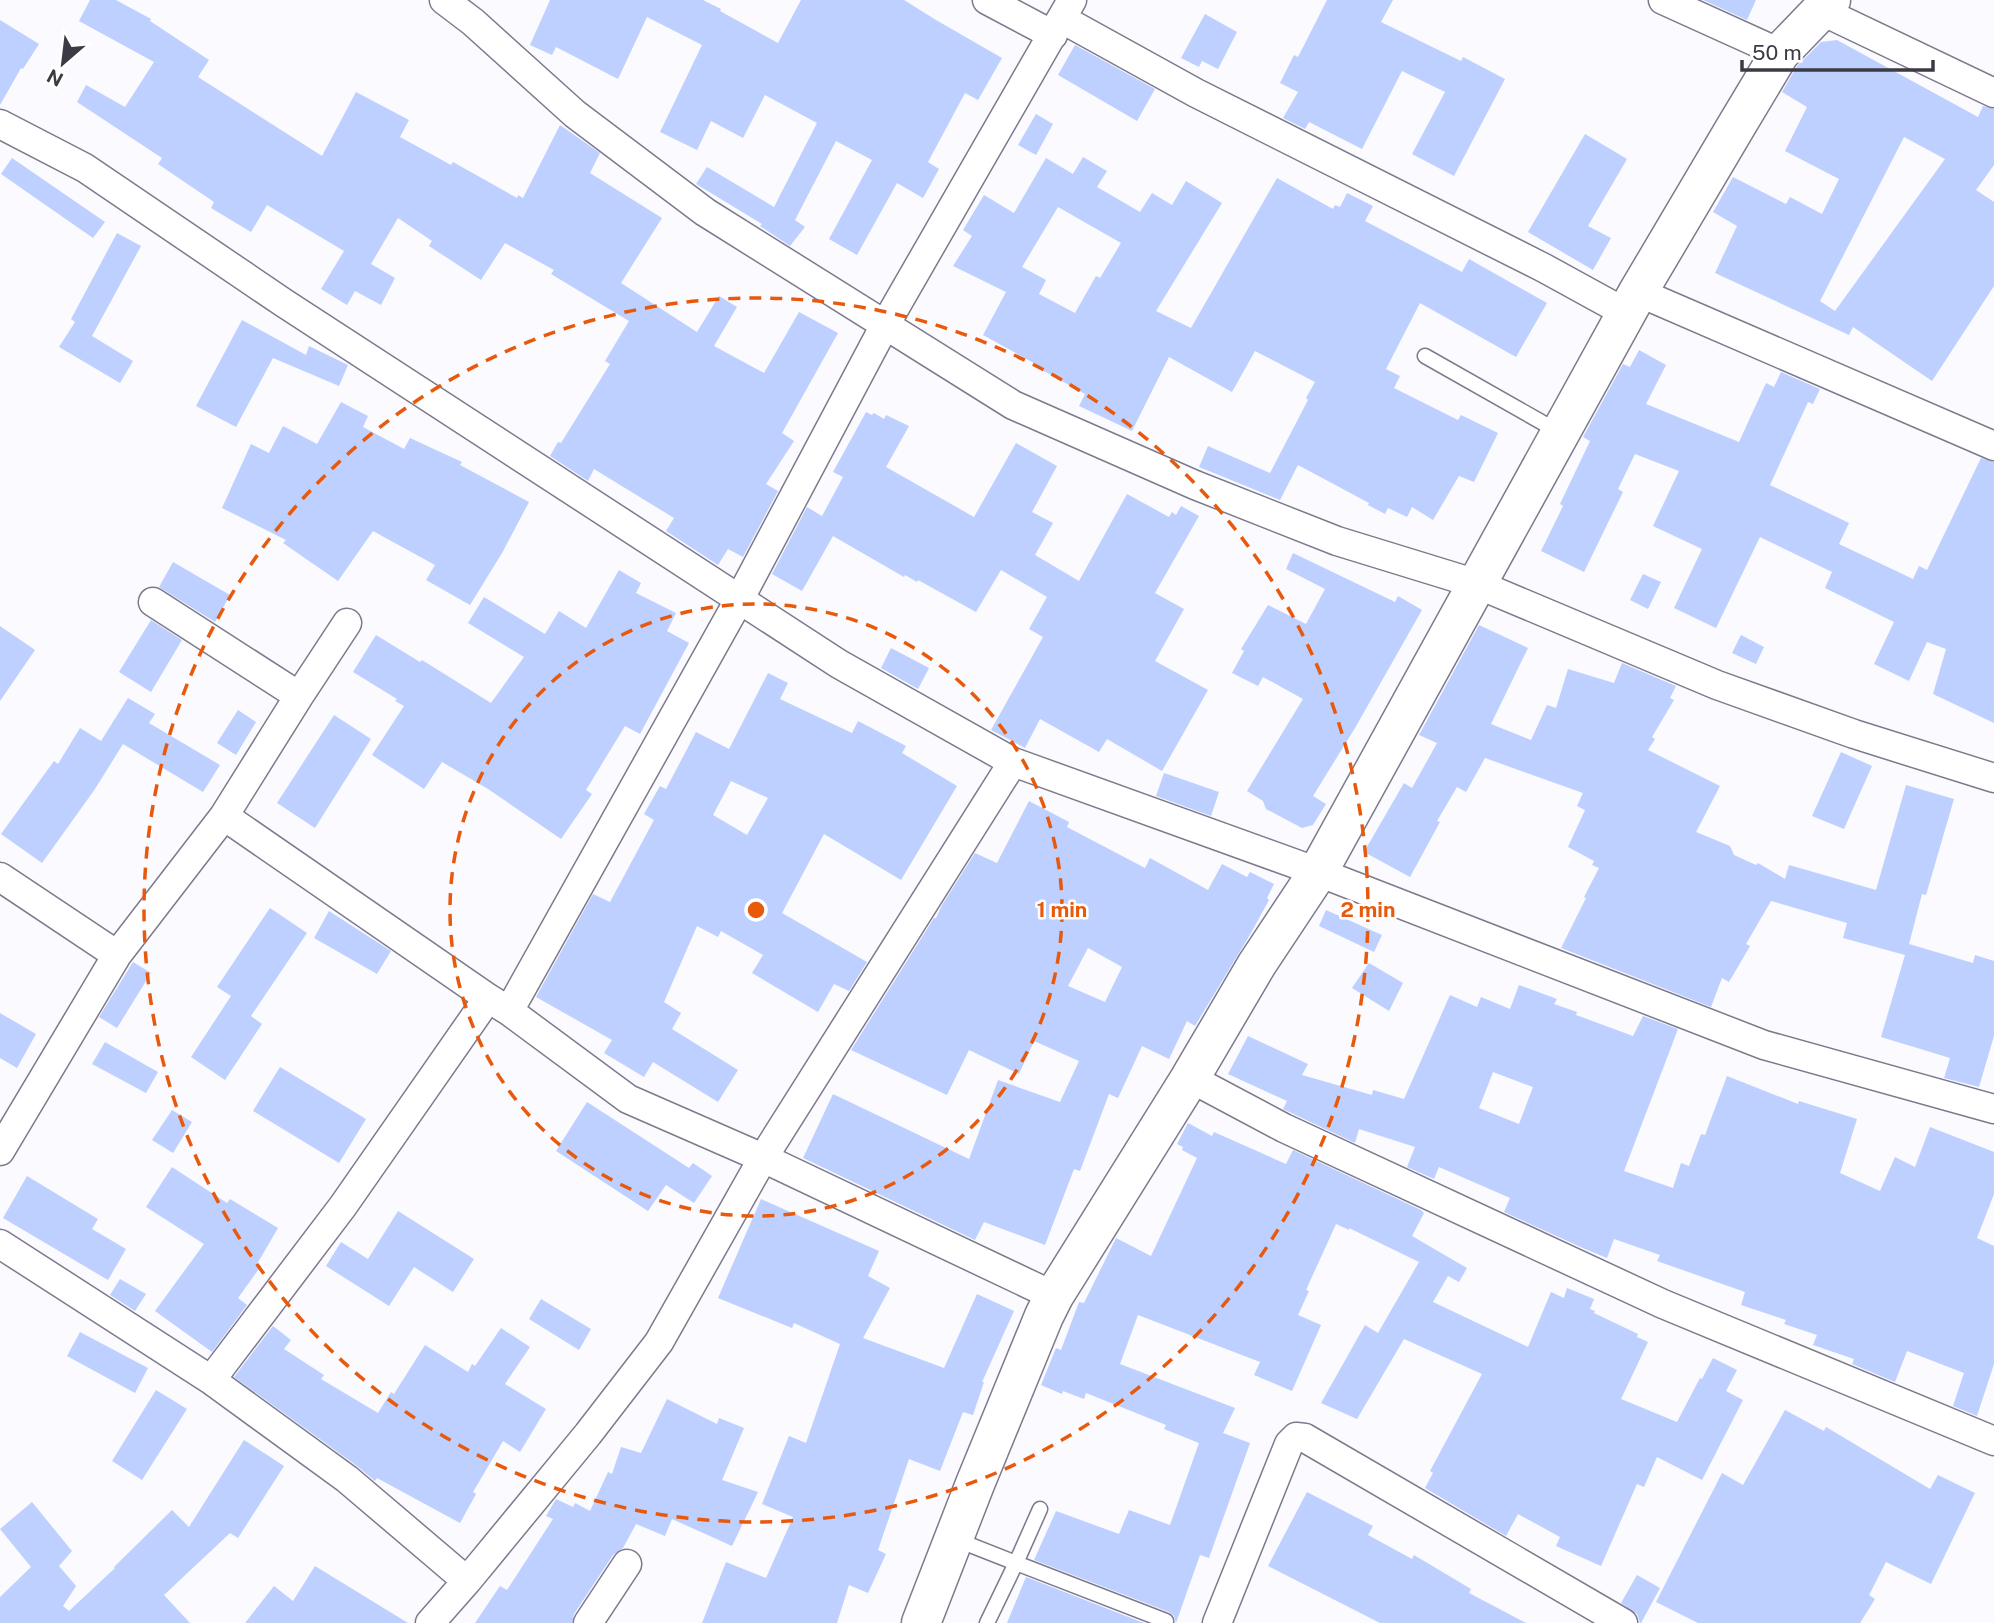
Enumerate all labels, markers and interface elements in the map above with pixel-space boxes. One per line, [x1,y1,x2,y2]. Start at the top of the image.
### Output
north arrow [28,28,98,98]
scale bar [1742,28,1933,72]
text: 50 m [1752,40,1802,65]
text: N [43,65,67,91]
text: 1 min [1037,897,1087,922]
text: 2 min [1340,897,1396,922]
centre of rings [744,898,768,922]

